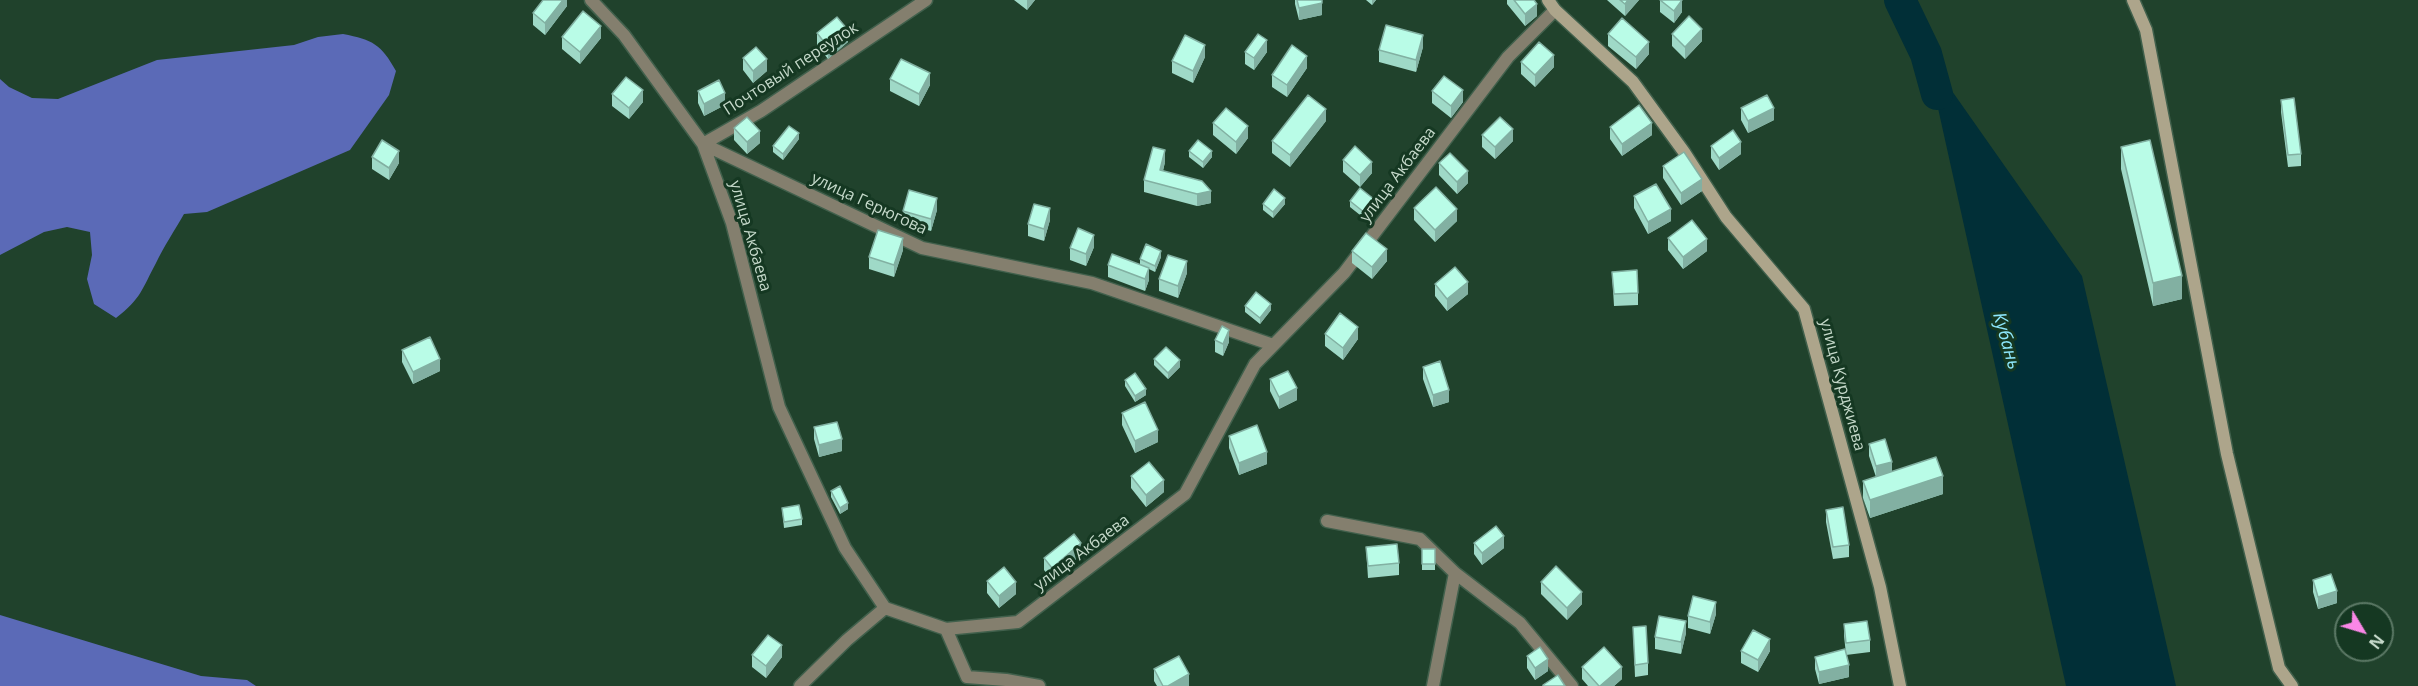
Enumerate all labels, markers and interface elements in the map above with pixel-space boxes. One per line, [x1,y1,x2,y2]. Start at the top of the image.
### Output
street label: Почтовый переулок [720,18,862,120]
street label: улица Акбаева [1356,124,1440,226]
street label: улица Герюгова [808,169,930,239]
street label: улица Акбаева [725,178,775,294]
water label: Кубань [1988,310,2024,372]
street label: улица Курджиева [1815,317,1869,453]
street label: улица Акбаева [1031,511,1133,595]
north arrow [2334,602,2394,662]
text: N [2364,630,2389,654]

